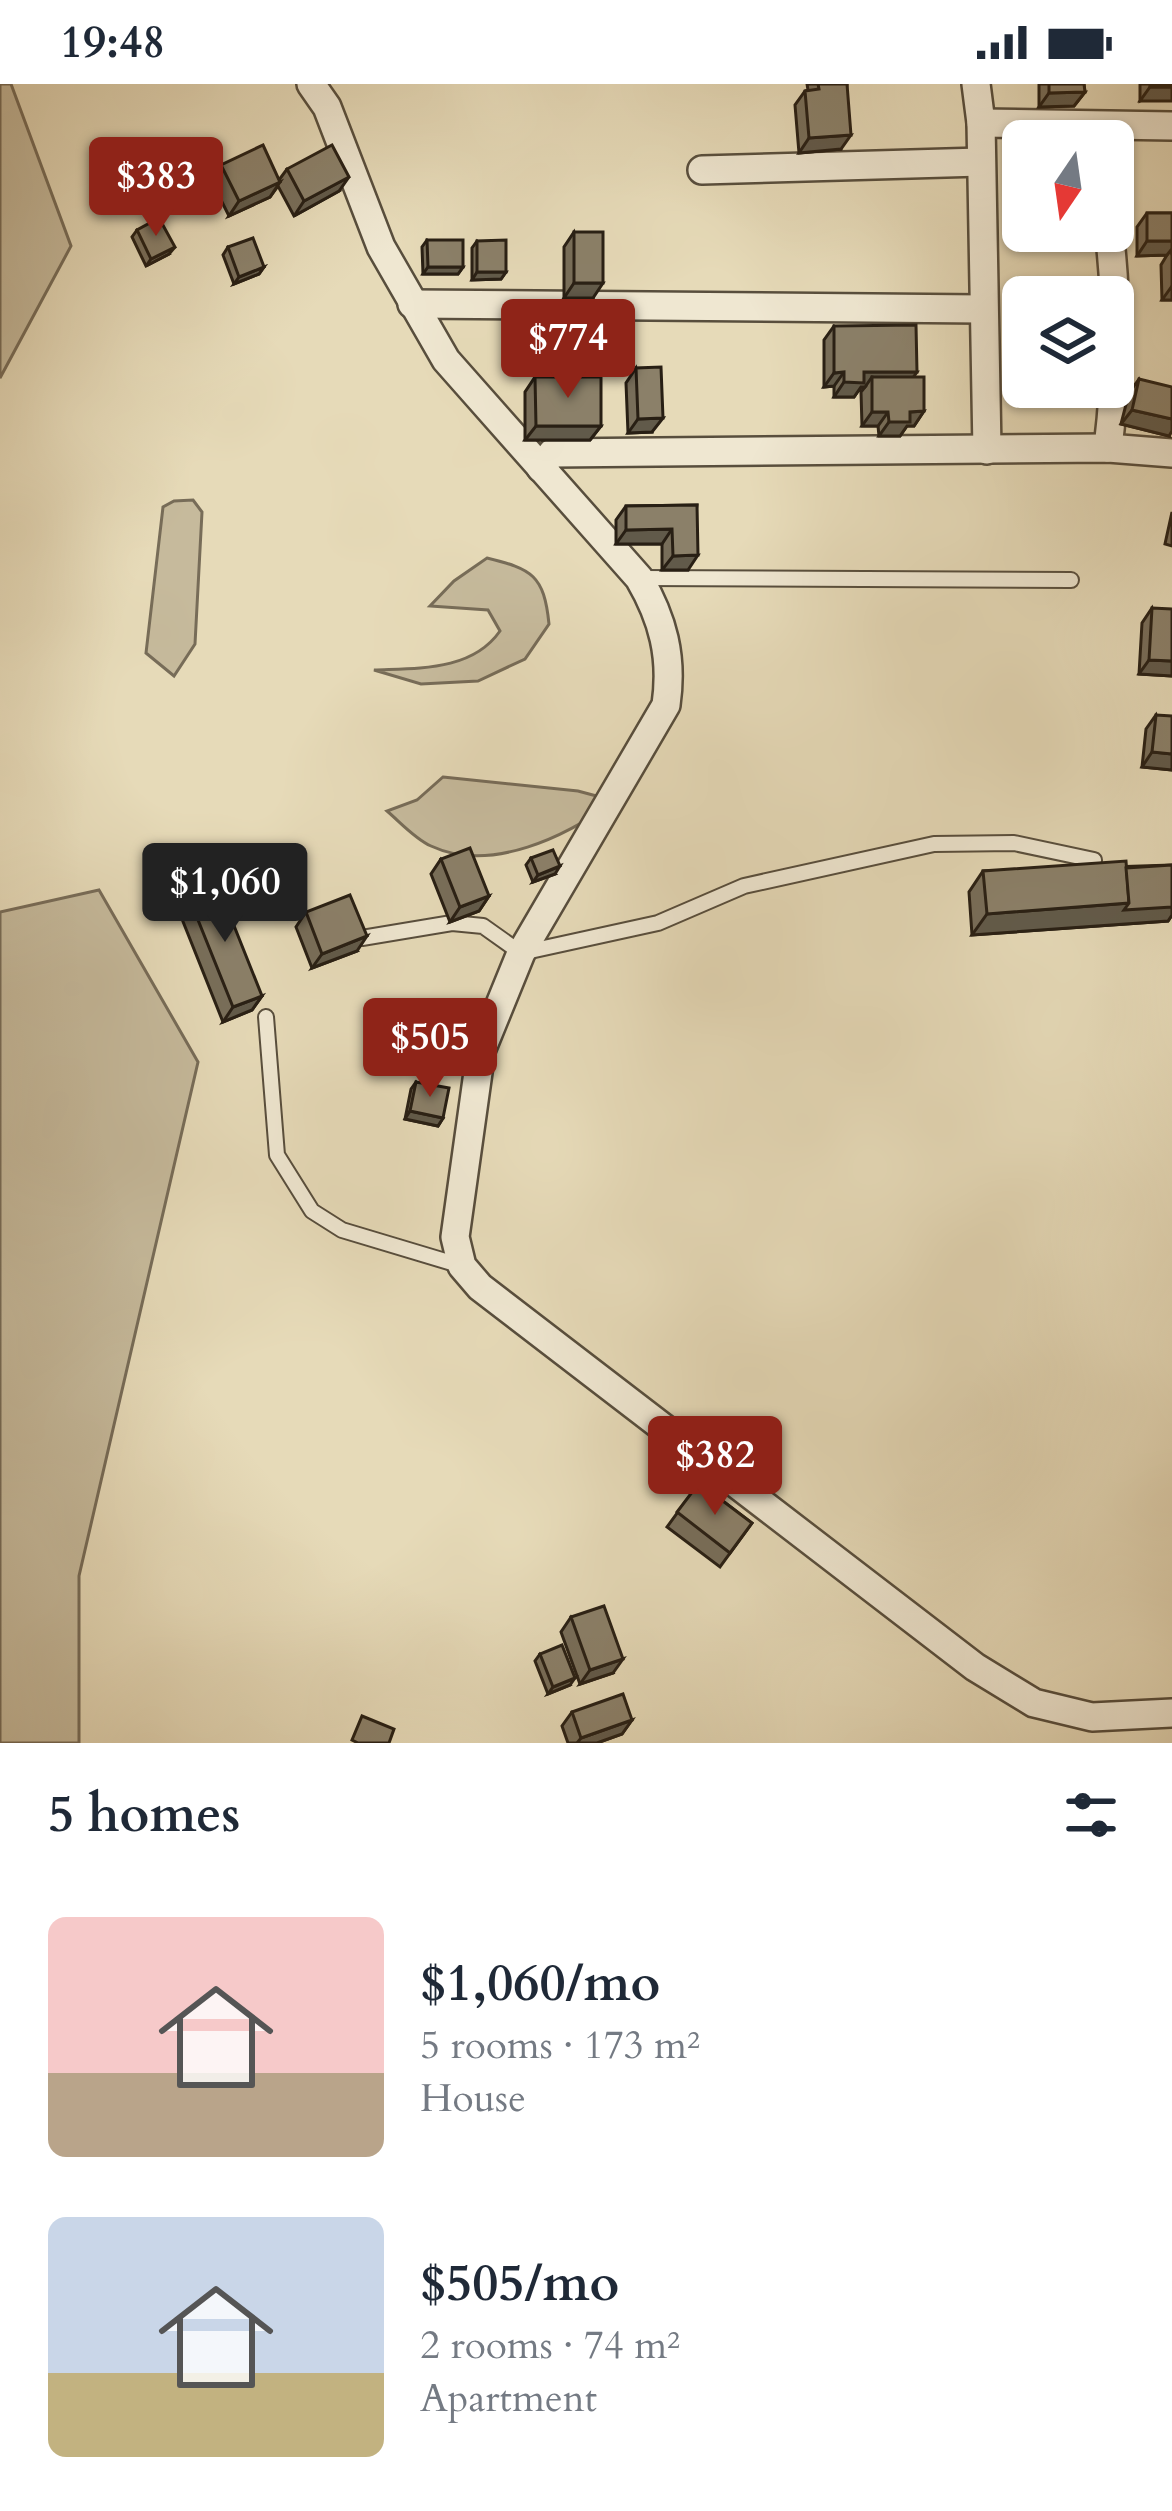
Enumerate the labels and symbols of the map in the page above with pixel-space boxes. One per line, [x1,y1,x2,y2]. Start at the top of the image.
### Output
north arrow [1002,120,1134,252]
pin: $383 [85,137,227,239]
pin: $774 [497,299,639,401]
pin: $1,060 [127,843,323,945]
pin: $505 [359,998,501,1100]
pin: $382 [644,1416,786,1518]

